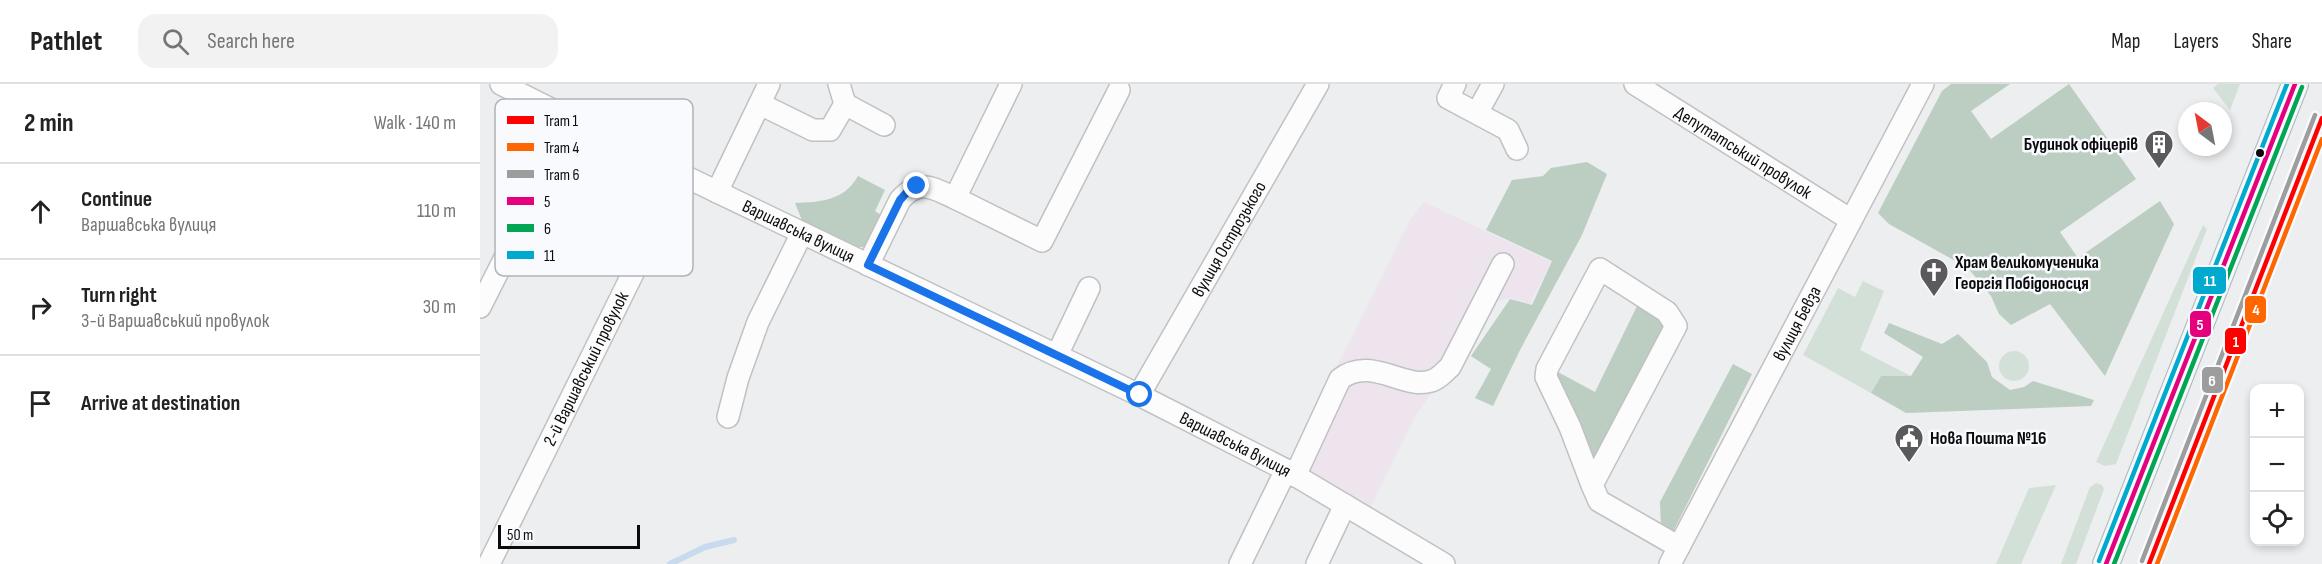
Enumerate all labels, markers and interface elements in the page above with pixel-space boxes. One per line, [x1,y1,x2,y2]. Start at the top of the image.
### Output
search box [138,14,558,68]
text: Pathlet [30,25,102,58]
icon: search [159,25,192,58]
text: Search here [207,28,295,55]
text: Map [2111,29,2140,54]
text: Layers [2173,29,2219,54]
text: Share [2252,29,2292,54]
legend [495,99,693,276]
street label: Депутатський провулок [1671,101,1816,203]
north arrow [2178,102,2232,156]
text: 2 min [24,108,74,139]
text: Walk · 140 m [374,111,456,135]
text: Tram 1 [544,112,579,131]
building icon: Будинок офіцерів [2143,128,2175,170]
place label: Будинок офіцерів [2024,134,2138,155]
text: Tram 4 [544,139,580,158]
unlabelled marker [2254,147,2266,159]
text: Tram 6 [544,166,580,185]
route end [903,172,929,198]
street label: вулиця Острозького [1187,177,1270,301]
text: Continue [81,186,152,213]
text: 5 [544,193,550,212]
icon: ahead [24,195,57,228]
street label: Варшавська вулиця [739,195,858,267]
text: 110 m [417,199,456,223]
text: Варшавська вулиця [81,213,216,237]
text: 6 [544,220,551,239]
text: 11 [544,247,556,266]
place label: Храм великомученика Георгія Побідоносця [1954,252,2099,294]
church icon: Храм великомученика Георгія Побідоносця [1918,256,1950,298]
line badge: 11 [2192,266,2227,295]
text: 11 [2204,272,2217,291]
text: Turn right [81,282,157,309]
street label: вулиця Бевза [1769,282,1825,364]
street label: 2-й Варшавський провулок [539,288,633,449]
icon: right [24,291,57,324]
text: 30 m [423,295,456,319]
line badge: 4 [2244,295,2267,324]
text: 4 [2252,301,2260,320]
text: 3-й Варшавський провулок [81,309,269,333]
line badge: 5 [2189,310,2212,338]
text: 5 [2196,316,2204,335]
line badge: 1 [2224,327,2247,355]
text: 1 [2233,333,2240,352]
line badge: 6 [2201,366,2224,394]
text: 6 [2208,372,2216,391]
route start [1126,381,1152,407]
map controls [2250,384,2304,546]
button: + [2250,384,2304,438]
icon: arrive [24,387,57,420]
text: Arrive at destination [81,390,240,417]
street label: Варшавська вулиця [1176,407,1295,481]
public building icon: Нова Пошта №16 [1893,422,1925,464]
place label: Нова Пошта №16 [1930,428,2047,449]
button: − [2250,438,2304,492]
button: locate [2250,492,2304,546]
scale bar [498,522,640,550]
text: 50 m [507,526,533,545]

